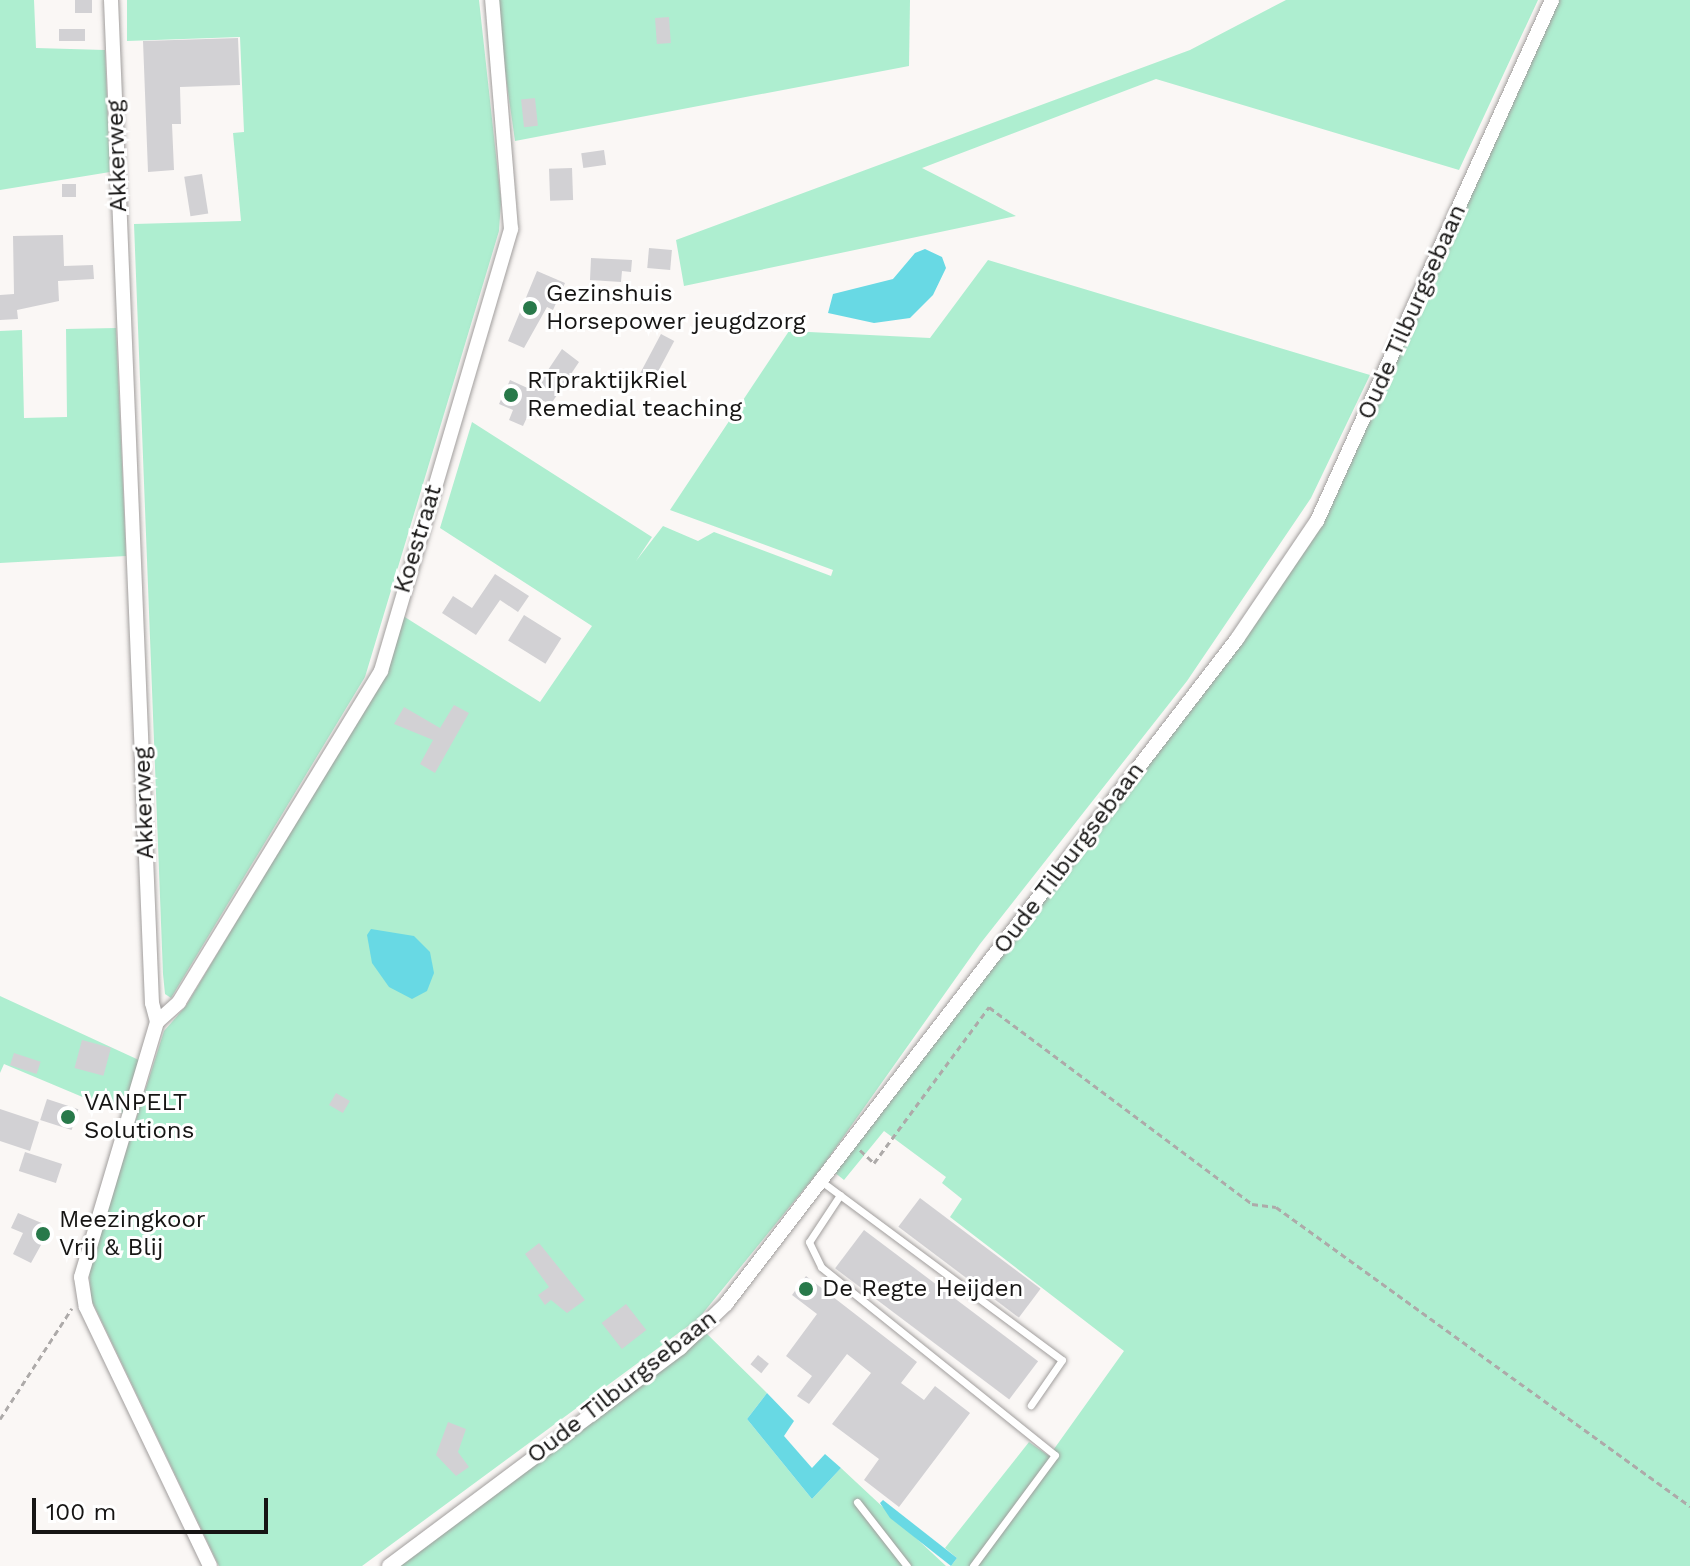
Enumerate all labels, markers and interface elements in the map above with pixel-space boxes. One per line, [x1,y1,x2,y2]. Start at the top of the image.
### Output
street label: Akkerweg [101,99,133,213]
street label: Oude Tilburgsebaan [1351,200,1473,424]
place label: Gezinshuis Horsepower jeugdzorg [546,280,806,336]
marker: Gezinshuis Horsepower jeugdzorg [521,299,539,317]
place label: RTpraktijkRiel Remedial teaching [527,367,743,423]
marker: RTpraktijkRiel Remedial teaching [502,386,520,404]
street label: Koestraat [388,481,448,597]
street label: Akkerweg [128,746,160,860]
street label: Oude Tilburgsebaan [987,756,1151,960]
place label: VANPELT Solutions [84,1089,194,1145]
marker: VANPELT Solutions [59,1108,77,1126]
place label: Meezingkoor Vrij & Blij [59,1206,206,1262]
marker: Meezingkoor Vrij & Blij [34,1225,52,1243]
place label: De Regte Heijden [822,1275,1023,1303]
marker: De Regte Heijden [797,1280,815,1298]
street label: Oude Tilburgsebaan [521,1304,723,1470]
scale bar [36,1482,272,1532]
text: 100 m [46,1498,116,1526]

